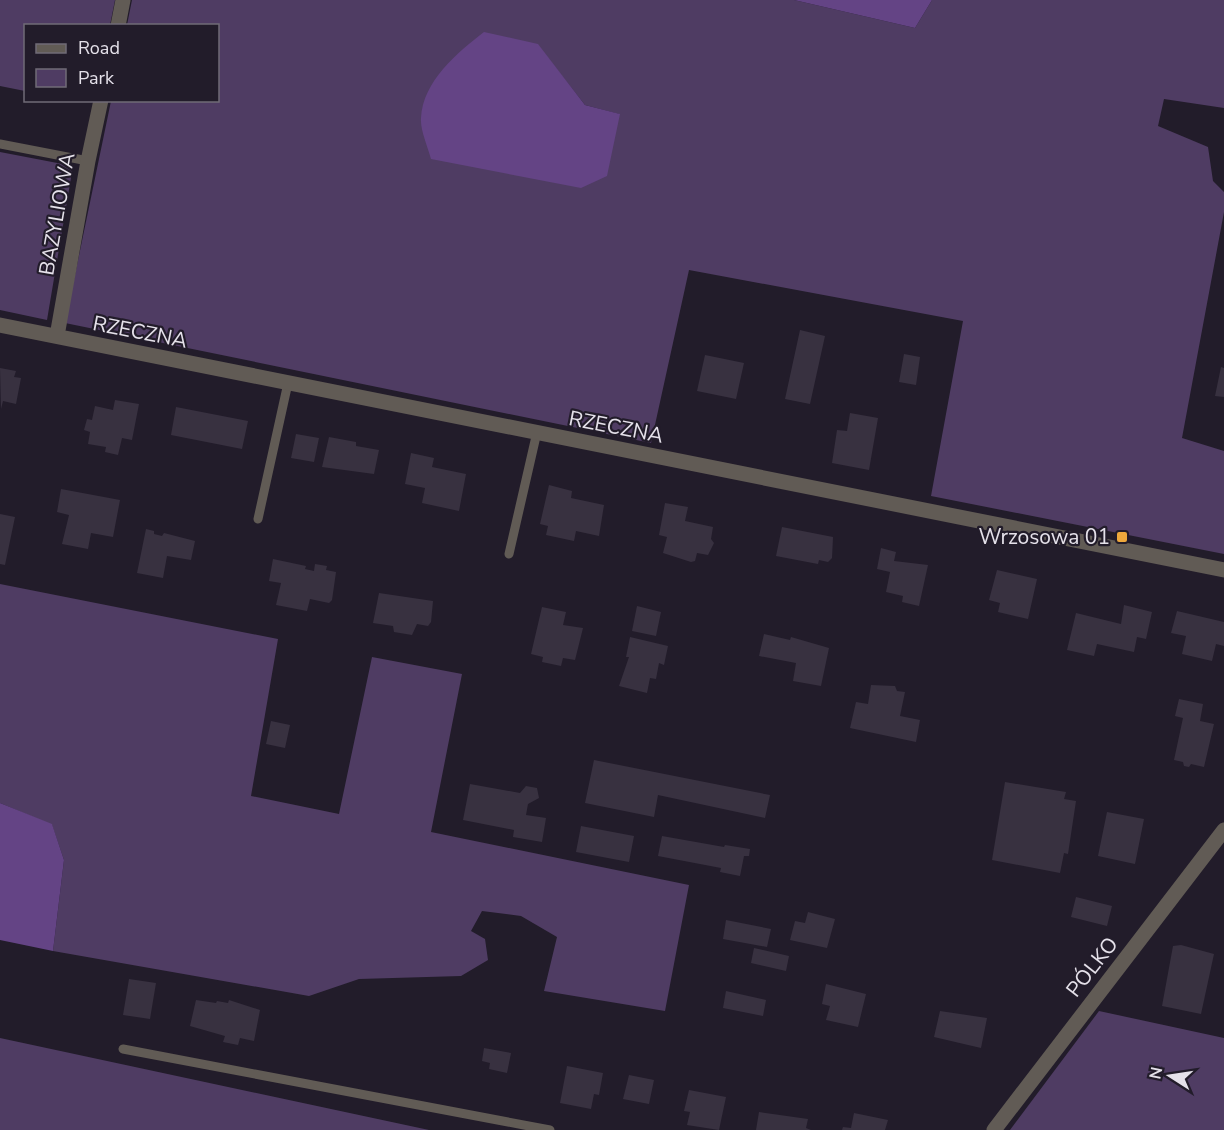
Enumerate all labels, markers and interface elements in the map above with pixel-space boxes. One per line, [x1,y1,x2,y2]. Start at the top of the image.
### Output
legend [24,24,219,102]
text: Road [78,36,120,60]
text: Park [78,66,115,90]
street label: BAZYLIOWA [32,150,82,278]
street label: RZECZNA [90,309,190,355]
street label: RZECZNA [566,404,666,450]
place label: Wrzosowa 01 [979,523,1110,551]
marker: Wrzosowa 01 [1115,530,1129,544]
street label: PÓLKO [1060,931,1124,1003]
north arrow [1140,1046,1200,1106]
text: N [1144,1065,1168,1081]

